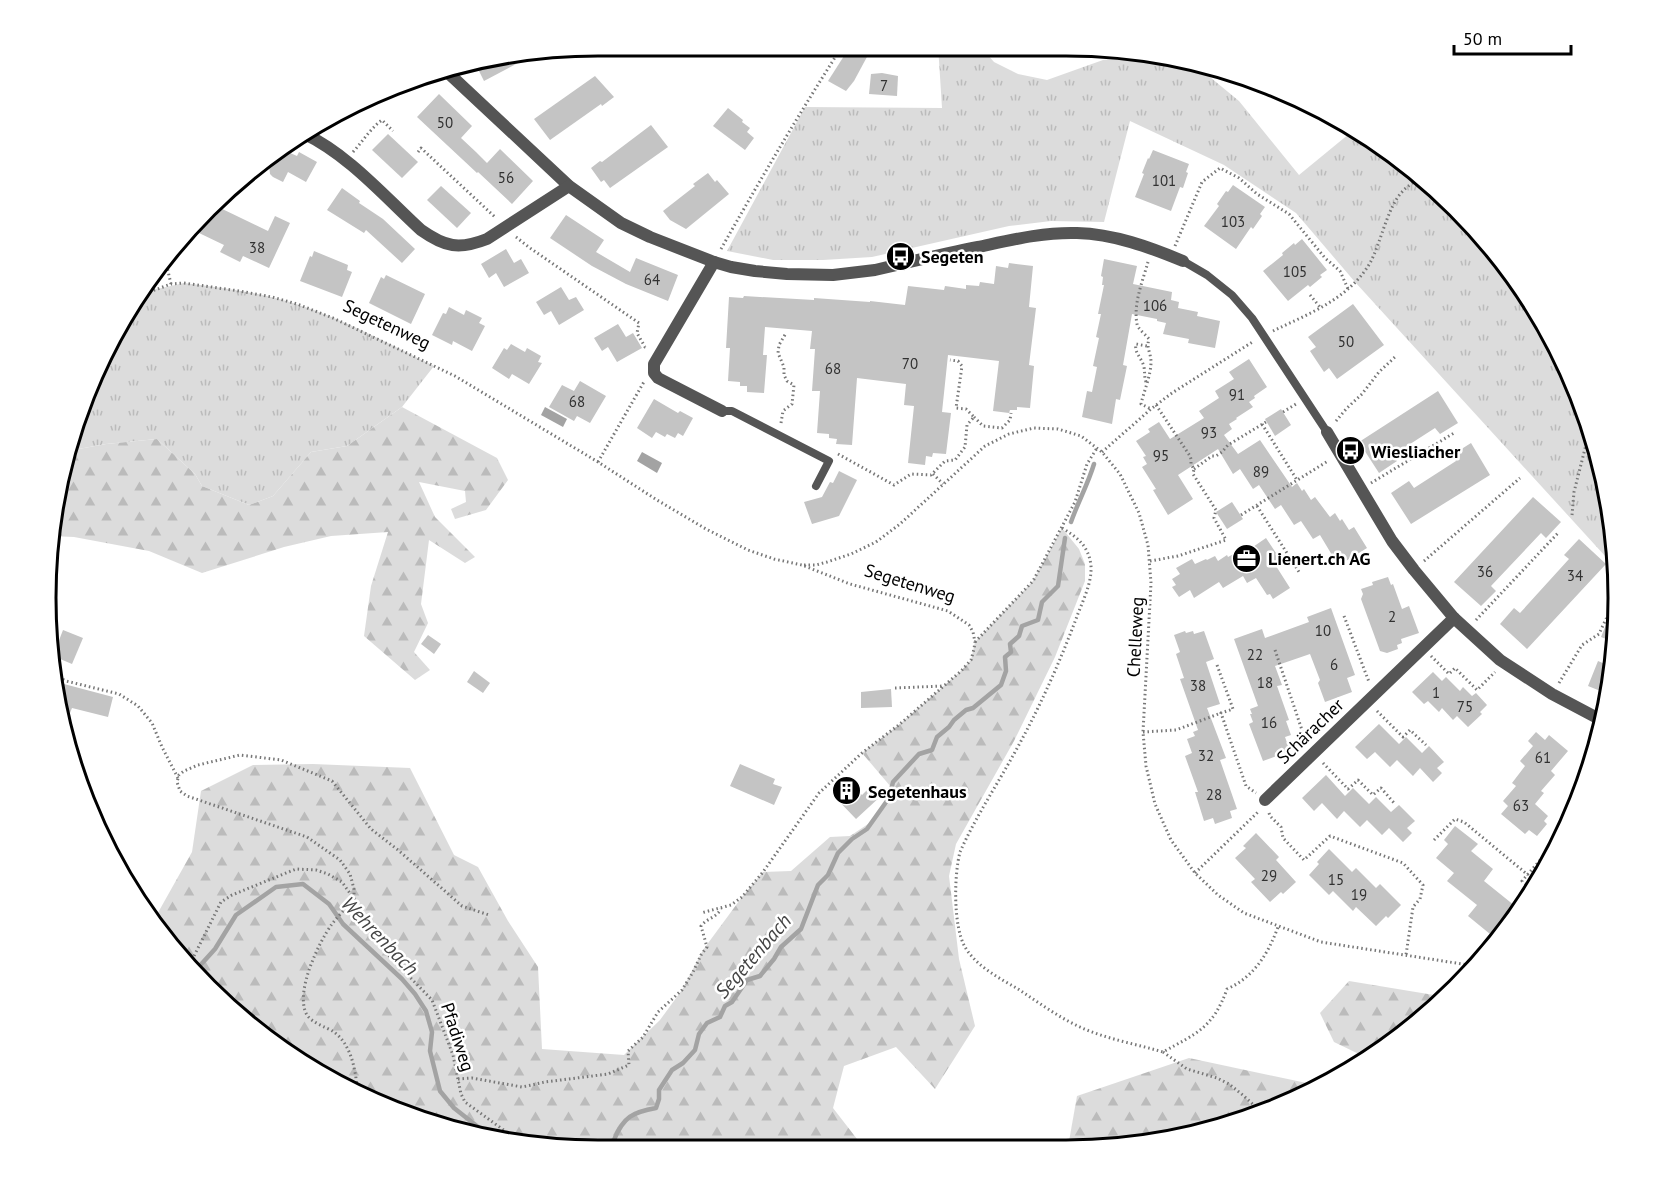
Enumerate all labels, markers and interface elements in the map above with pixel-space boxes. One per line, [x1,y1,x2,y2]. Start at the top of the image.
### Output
scale bar [1454,18,1571,56]
text: 50 m [1463,27,1502,50]
house number: 7 [880,76,888,95]
house number: 50 [437,113,453,132]
house number: 56 [498,168,514,187]
house number: 101 [1152,171,1176,190]
house number: 103 [1221,212,1245,231]
house number: 38 [249,238,265,257]
bus stop icon: Segeten [884,240,916,272]
place label: Segeten [921,245,984,268]
house number: 105 [1283,262,1307,281]
house number: 64 [644,270,660,289]
street label: Segetenweg [340,294,434,354]
house number: 106 [1143,296,1167,315]
house number: 50 [1338,332,1354,351]
house number: 70 [902,354,918,373]
house number: 68 [825,359,841,378]
house number: 91 [1229,385,1245,404]
house number: 68 [569,392,585,411]
house number: 93 [1201,423,1217,442]
bus stop icon: Wiesliacher [1334,435,1366,467]
place label: Wiesliacher [1371,440,1461,463]
house number: 95 [1153,446,1169,465]
house number: 89 [1253,462,1269,481]
office icon: Lienert.ch AG [1231,542,1263,574]
place label: Lienert.ch AG [1268,547,1371,570]
street label: Segetenweg [862,558,958,608]
house number: 36 [1477,562,1493,581]
house number: 34 [1567,566,1583,585]
street label: Chelleweg [1121,596,1149,678]
house number: 2 [1388,607,1396,626]
house number: 10 [1315,621,1331,640]
house number: 22 [1247,645,1263,664]
house number: 6 [1330,655,1338,674]
house number: 18 [1257,673,1273,692]
house number: 38 [1190,676,1206,695]
house number: 1 [1432,683,1440,702]
street label: Schäracher [1272,693,1348,769]
house number: 75 [1457,697,1473,716]
house number: 16 [1261,713,1277,732]
house number: 32 [1198,746,1214,765]
house number: 61 [1535,748,1551,767]
building icon: Segetenhaus [831,775,863,807]
place label: Segetenhaus [868,780,967,803]
house number: 28 [1206,785,1222,804]
house number: 63 [1513,796,1529,815]
house number: 29 [1261,866,1277,885]
house number: 15 [1328,870,1344,889]
house number: 19 [1351,885,1367,904]
water label: Wehrenbach [336,891,424,981]
water label: Segetenbach [709,908,797,1004]
street label: Pfadiweg [436,1000,480,1074]

